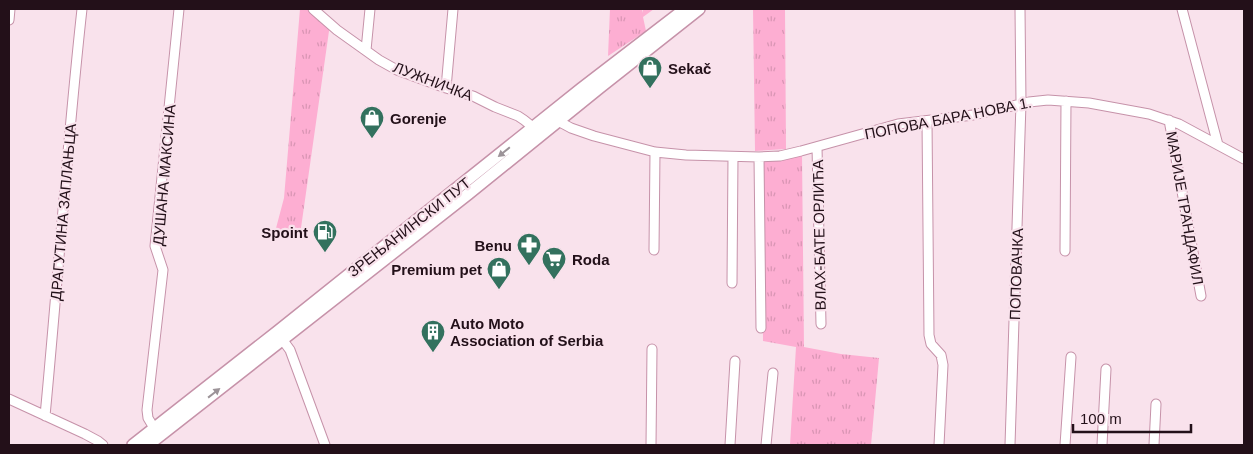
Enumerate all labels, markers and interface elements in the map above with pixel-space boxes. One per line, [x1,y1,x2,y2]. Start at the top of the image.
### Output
shop icon: Sekač [637,55,663,89]
street label: ЛУЖНИЧКА [391,58,475,104]
place label: Sekač [668,60,711,77]
street label: ПОПОВА БАРА НОВА 1. [863,93,1033,143]
street label: ДУШАНА МАКСИНА [149,103,179,247]
shop icon: Gorenje [359,105,385,139]
place label: Gorenje [390,110,447,127]
street label: ДРАГУТИНА ЗАПЛАЊЦА [47,123,79,301]
street label: МАРИЈЕ ТРАНДАФИЛ [1163,130,1207,286]
one-way arrow [498,146,511,157]
street label: ВЛАХ-БАТЕ ОРЛИЋА [809,160,829,310]
street label: ЗРЕЊАНИНСКИ ПУТ [344,174,474,280]
fuel station icon: Spoint [312,219,338,253]
place label: Spoint [261,224,308,241]
street label: ПОПОВАЧКА [1006,228,1026,320]
pharmacy icon: Benu [516,232,542,266]
place label: Benu [475,237,512,254]
supermarket icon: Roda [541,246,567,280]
place label: Roda [572,251,610,268]
shop icon: Premium pet [486,256,512,290]
place label: Premium pet [391,261,482,278]
place label: Auto Moto Association of Serbia [450,315,604,349]
building icon: Auto Moto Association of Serbia [420,319,446,353]
one-way arrow [207,388,220,399]
scale bar [1073,402,1190,434]
text: 100 m [1080,410,1122,427]

